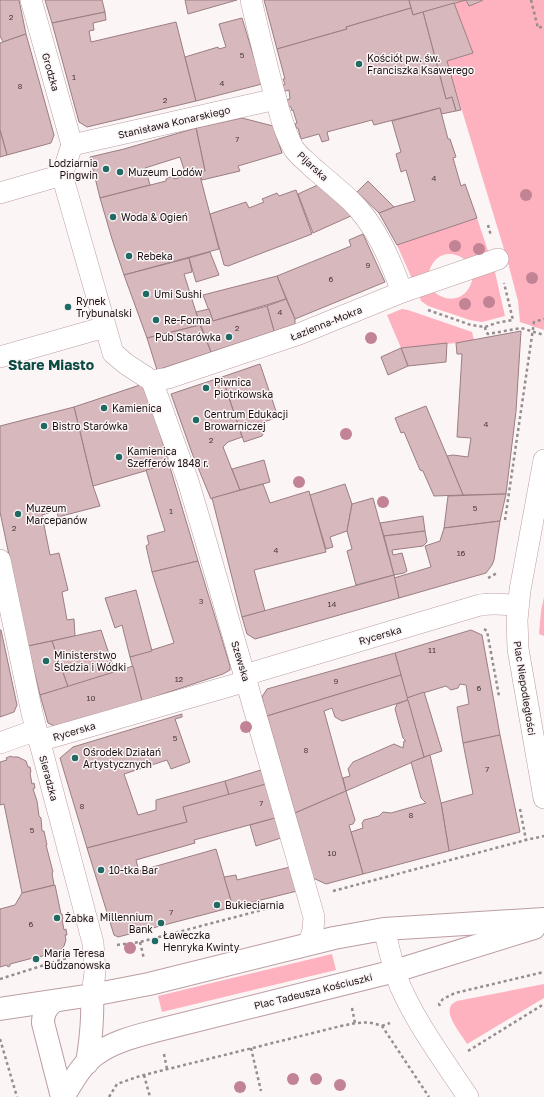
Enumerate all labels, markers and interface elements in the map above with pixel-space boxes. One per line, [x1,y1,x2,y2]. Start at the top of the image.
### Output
house number: 2 [9,12,14,22]
house number: 5 [240,50,245,60]
street label: Grodzka [40,51,62,93]
place label: Kościół pw. św. Franciszka Ksawerego [367,52,474,76]
marker: Kościół pw. św. Franciszka Ksawerego [354,59,364,69]
house number: 1 [72,72,76,82]
house number: 4 [220,78,225,88]
house number: 8 [18,81,23,91]
house number: 2 [163,95,168,105]
street label: Stanisława Konarskiego [117,103,231,141]
house number: 7 [235,134,239,144]
street label: Pijarska [295,149,331,183]
place label: Lodziarnia Pingwin [48,157,98,181]
marker: Lodziarnia Pingwin [101,164,111,174]
place label: Muzeum Lodów [128,166,203,178]
marker: Muzeum Lodów [115,167,125,177]
house number: 4 [432,173,437,183]
place label: Woda & Ogień [121,211,188,223]
marker: Woda & Ogień [108,212,118,222]
place label: Rebeka [137,250,173,262]
marker: Rebeka [124,251,134,261]
house number: 9 [366,260,371,270]
house number: 6 [329,274,334,284]
place label: Umi Sushi [154,288,202,300]
marker: Umi Sushi [141,289,151,299]
place label: Rynek Trybunalski [76,295,132,319]
marker: Rynek Trybunalski [63,302,73,312]
street label: Łazienna-Mokra [288,303,364,343]
house number: 4 [278,307,283,317]
place label: Re-Forma [164,314,211,326]
marker: Re-Forma [151,315,161,325]
house number: 2 [235,323,240,333]
place label: Pub Starówka [155,331,221,343]
marker: Pub Starówka [224,332,234,342]
district label: Stare Miasto [8,356,94,373]
place label: Piwnica Piotrkowska [214,376,273,400]
marker: Piwnica Piotrkowska [201,383,211,393]
place label: Kamienica [112,402,162,414]
marker: Kamienica [99,403,109,413]
place label: Centrum Edukacji Browarniczej [204,408,288,432]
marker: Centrum Edukacji Browarniczej [191,415,201,425]
house number: 4 [484,419,489,429]
place label: Bistro Starówka [52,420,128,432]
marker: Bistro Starówka [39,421,49,431]
house number: 2 [209,435,214,445]
place label: Kamienica Szefferów 1848 r. [127,445,209,469]
marker: Kamienica Szefferów 1848 r. [114,452,124,462]
place label: Muzeum Marcepanów [26,502,87,526]
house number: 5 [473,503,478,513]
house number: 1 [169,506,173,516]
marker: Muzeum Marcepanów [13,509,23,519]
house number: 2 [12,523,17,533]
house number: 4 [274,545,279,555]
house number: 16 [457,548,466,558]
house number: 3 [199,596,204,606]
house number: 14 [328,599,336,609]
street label: Rycerska [357,623,403,647]
street label: Szewska [229,639,253,683]
street label: Plac Niepodległości [512,640,538,736]
house number: 11 [428,645,436,655]
place label: Ministerstwo Śledzia i Wódki [54,649,126,673]
marker: Ministerstwo Śledzia i Wódki [41,656,51,666]
house number: 12 [175,674,184,684]
house number: 9 [334,676,339,686]
house number: 6 [477,683,482,693]
house number: 10 [87,693,95,703]
street label: Rycerska [51,719,97,743]
house number: 5 [173,733,178,743]
house number: 8 [304,745,309,755]
place label: Ośrodek Działań Artystycznych [83,746,161,770]
marker: Ośrodek Działań Artystycznych [70,753,80,763]
street label: Sieradzka [37,754,61,802]
house number: 7 [485,764,489,774]
house number: 7 [259,798,263,808]
house number: 8 [80,801,85,811]
house number: 8 [409,810,414,820]
house number: 5 [30,825,35,835]
house number: 10 [328,848,336,858]
place label: 10-tka Bar [109,864,158,876]
marker: 10-tka Bar [96,865,106,875]
place label: Bukieciarnia [225,899,284,911]
marker: Bukieciarnia [212,900,222,910]
house number: 7 [169,907,173,917]
place label: Żabka [65,911,94,924]
place label: Millennium Bank [100,911,153,935]
marker: Żabka [52,913,62,923]
marker: Millennium Bank [156,918,166,928]
house number: 6 [29,919,34,929]
place label: Ławeczka Henryka Kwinty [163,929,240,953]
marker: Ławeczka Henryka Kwinty [150,936,160,946]
place label: Maria Teresa Budzanowska [44,947,110,971]
marker: Maria Teresa Budzanowska [31,954,41,964]
street label: Plac Tadeusza Kościuszki [252,970,374,1012]

